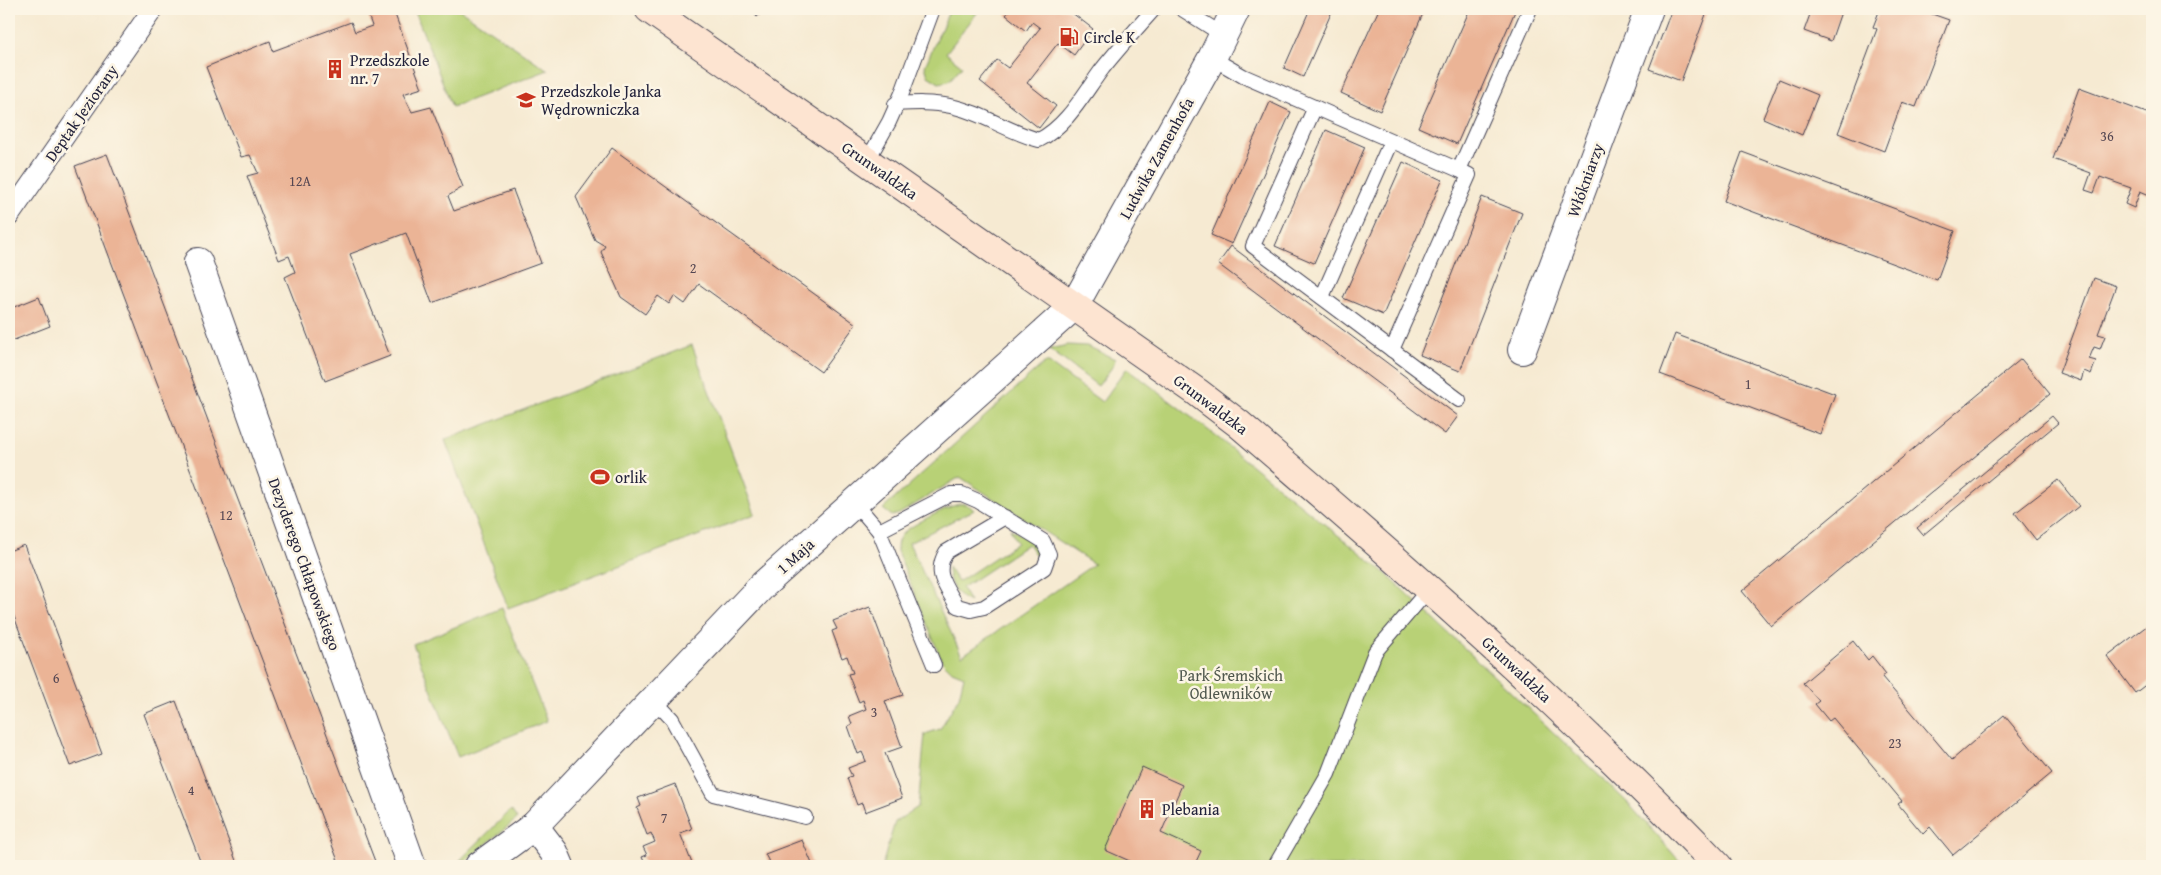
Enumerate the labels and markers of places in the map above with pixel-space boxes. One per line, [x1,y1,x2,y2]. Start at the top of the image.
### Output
place label: Circle K [1084,25,1136,49]
fuel station icon: Circle K [1058,26,1080,48]
place label: Przedszkole nr. 7 [350,48,430,90]
building icon: Przedszkole nr. 7 [324,58,346,80]
place label: Przedszkole Janka Wędrowniczka [541,79,662,121]
school or university icon: Przedszkole Janka Wędrowniczka [515,89,537,111]
place label: orlik [615,465,648,489]
sports icon: orlik [589,466,611,488]
place label: Plebania [1162,797,1220,821]
building icon: Plebania [1136,798,1158,820]

